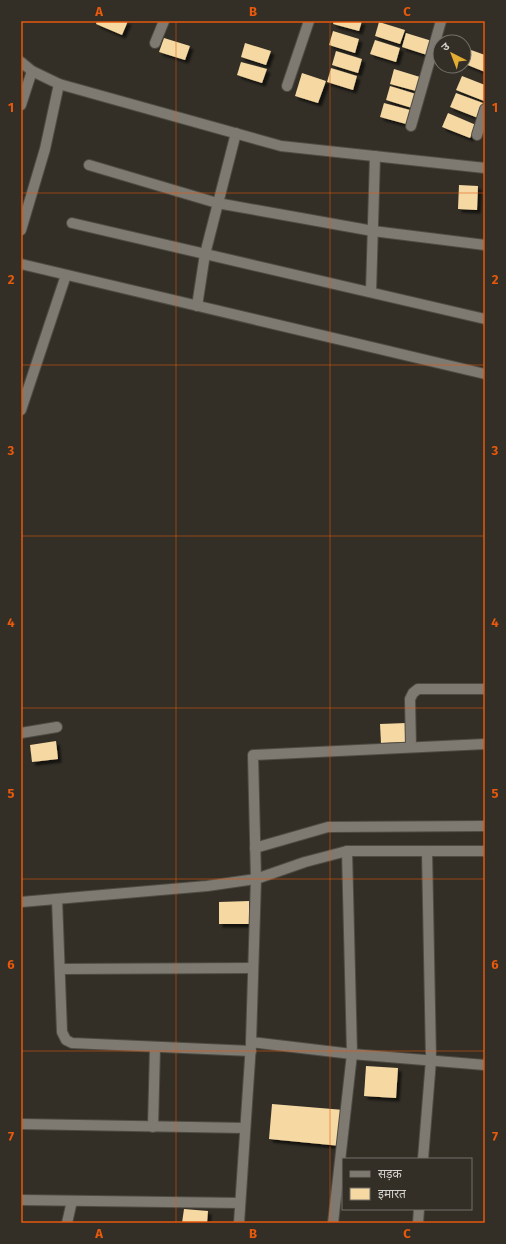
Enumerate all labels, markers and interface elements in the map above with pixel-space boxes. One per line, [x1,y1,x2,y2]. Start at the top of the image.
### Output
text: A [94,4,103,19]
text: B [249,4,257,19]
text: C [403,4,411,19]
north arrow [432,34,472,74]
text: उ [439,40,453,54]
text: 1 [8,100,14,115]
text: 1 [492,100,498,115]
text: 2 [8,272,15,287]
text: 2 [492,272,499,287]
text: 3 [7,443,15,458]
text: 3 [491,443,499,458]
text: 4 [7,615,15,630]
text: 4 [491,615,499,630]
text: 5 [8,786,15,801]
text: 5 [492,786,499,801]
text: 6 [7,957,15,972]
text: 6 [491,957,499,972]
text: 7 [8,1129,14,1144]
text: 7 [492,1129,498,1144]
legend [342,1158,472,1210]
text: सड़क [378,1167,403,1181]
text: इमारत [378,1187,407,1201]
text: A [94,1226,103,1241]
text: B [249,1226,257,1241]
text: C [403,1226,411,1241]

